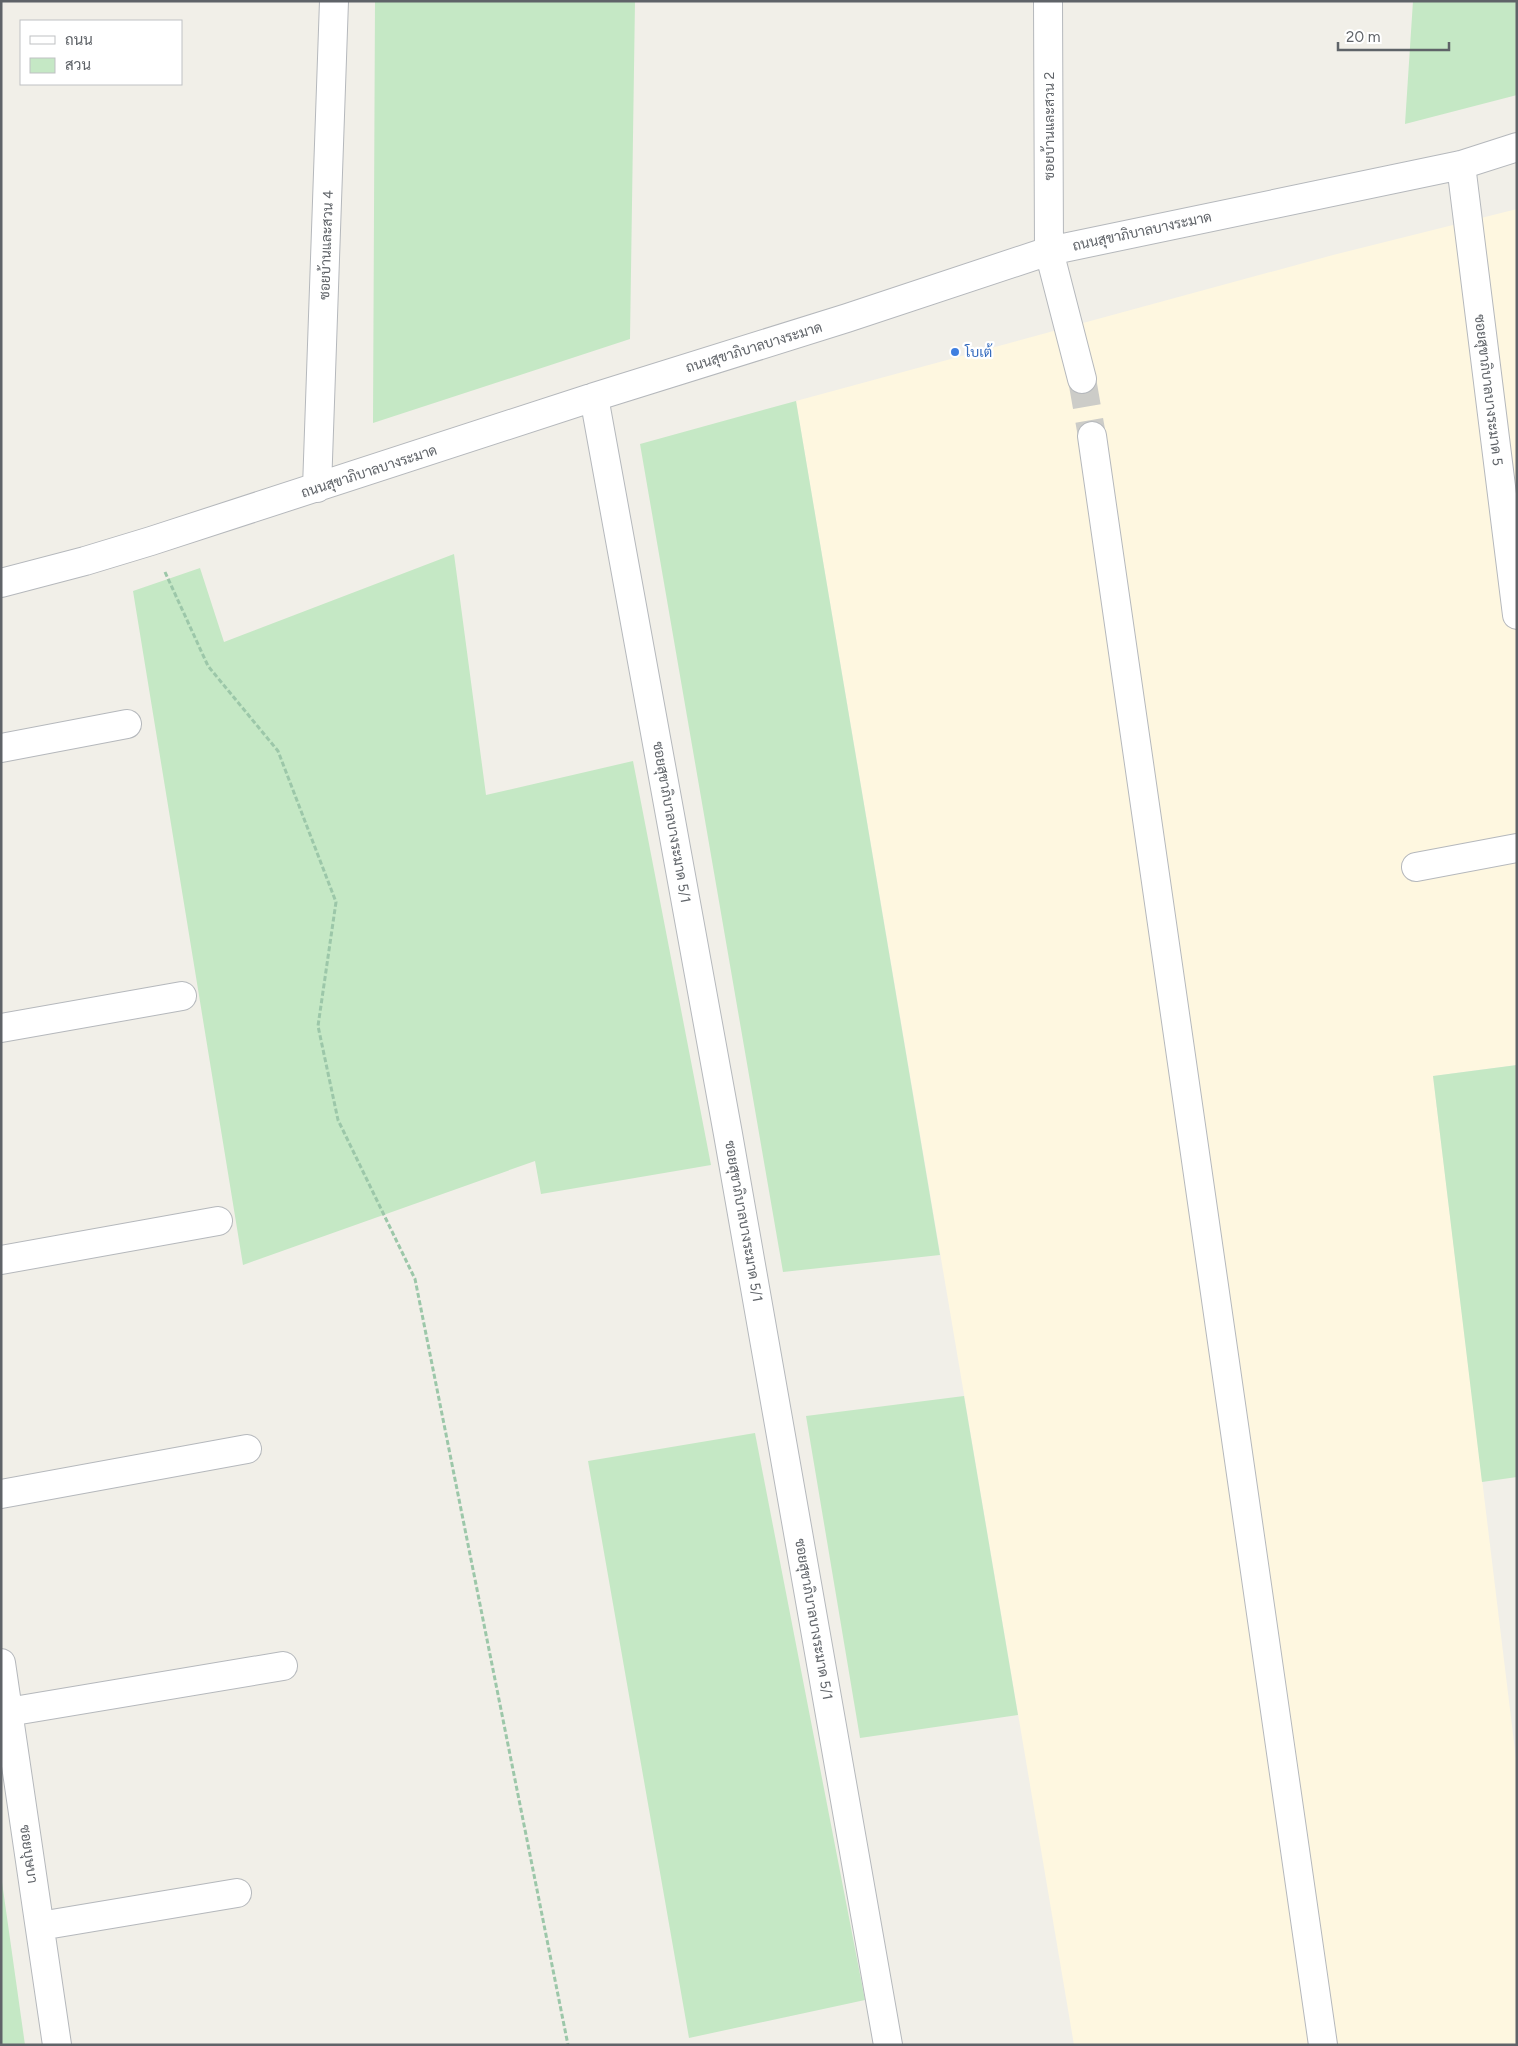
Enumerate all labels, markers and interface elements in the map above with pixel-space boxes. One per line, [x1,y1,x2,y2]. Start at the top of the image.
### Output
legend [20,20,182,85]
scale bar [1338,20,1449,52]
text: 20 m [1346,28,1380,46]
text: ถนน [65,31,93,49]
text: สวน [65,56,91,74]
street label: ซอยบ้านและสวน 2 [1040,72,1058,180]
street label: ซอยบ้านและสวน 4 [315,190,337,300]
street label: ถนนสุขาภิบาลบางระมาด [1071,208,1213,256]
street label: ซอยสุขาภิบาลบางระมาด 5 [1470,313,1506,467]
street label: ถนนสุขาภิบาลบางระมาด [684,319,825,377]
place label: โบเต้ [964,343,993,361]
marker: โบเต้ [949,346,961,358]
street label: ถนนสุขาภิบาลบางระมาด [299,441,440,502]
street label: ซอยสุขาภิบาลบางระมาด 5/1 [648,740,694,904]
street label: ซอยสุขาภิบาลบางระมาด 5/1 [720,1139,766,1303]
street label: ซอยสุขาภิบาลบางระมาด 5/1 [790,1537,836,1701]
street label: ซอยบุษบา [15,1824,41,1885]

